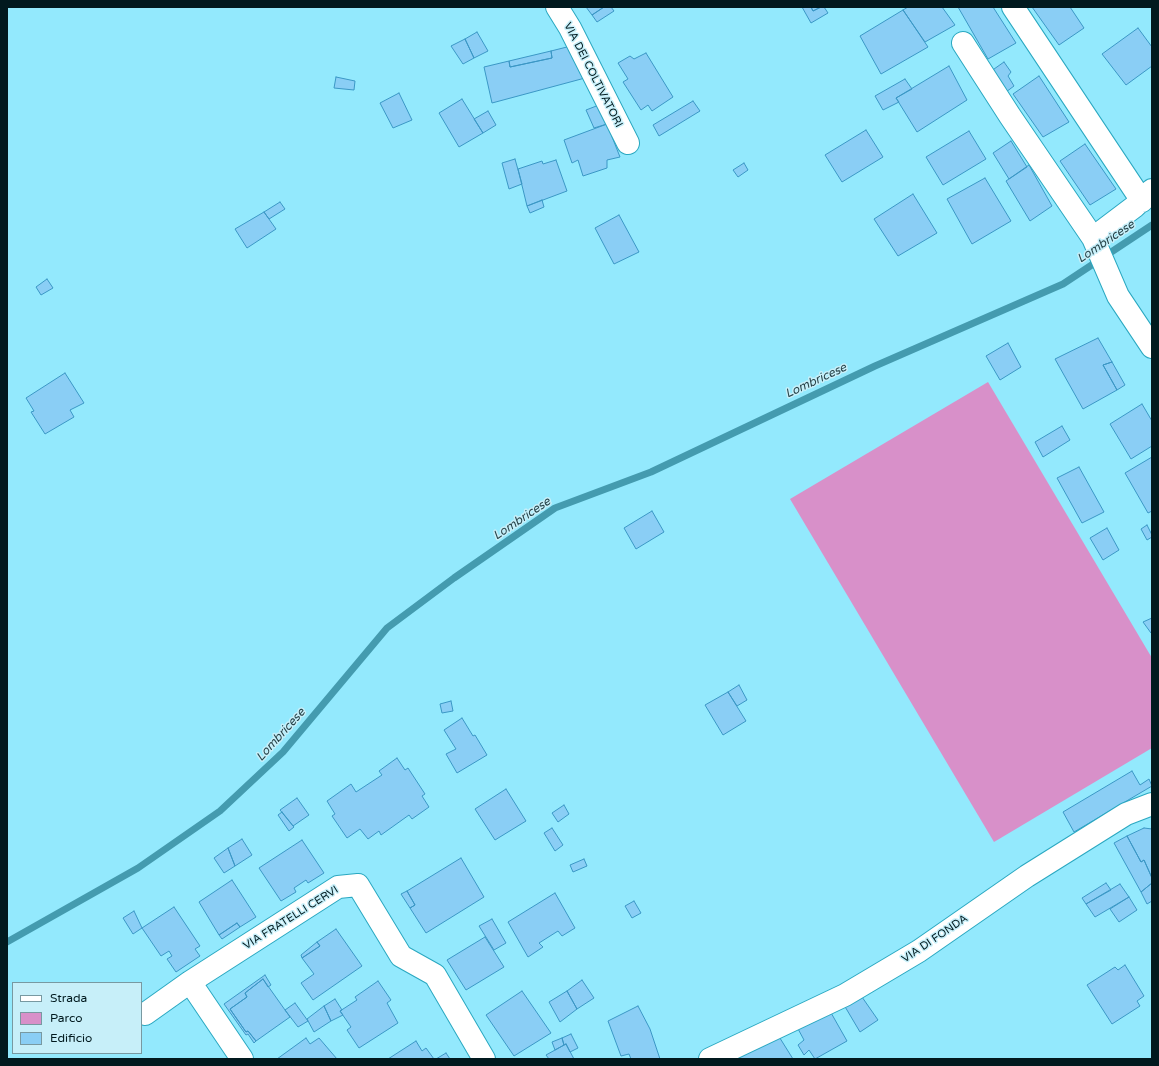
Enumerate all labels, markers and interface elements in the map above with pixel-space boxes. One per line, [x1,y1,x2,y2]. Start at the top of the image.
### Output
street label: VIA DEI COLTIVATORI [561,20,625,130]
water label: Lombricese [1075,218,1137,266]
water label: Lombricese [783,361,849,401]
water label: Lombricese [491,495,553,543]
water label: Lombricese [254,706,308,764]
street label: VIA FRATELLI CERVI [241,883,341,953]
street label: VIA DI FONDA [900,912,970,966]
legend [12,982,142,1054]
text: Strada [50,991,87,1005]
text: Parco [50,1011,83,1025]
text: Edificio [50,1031,92,1045]

